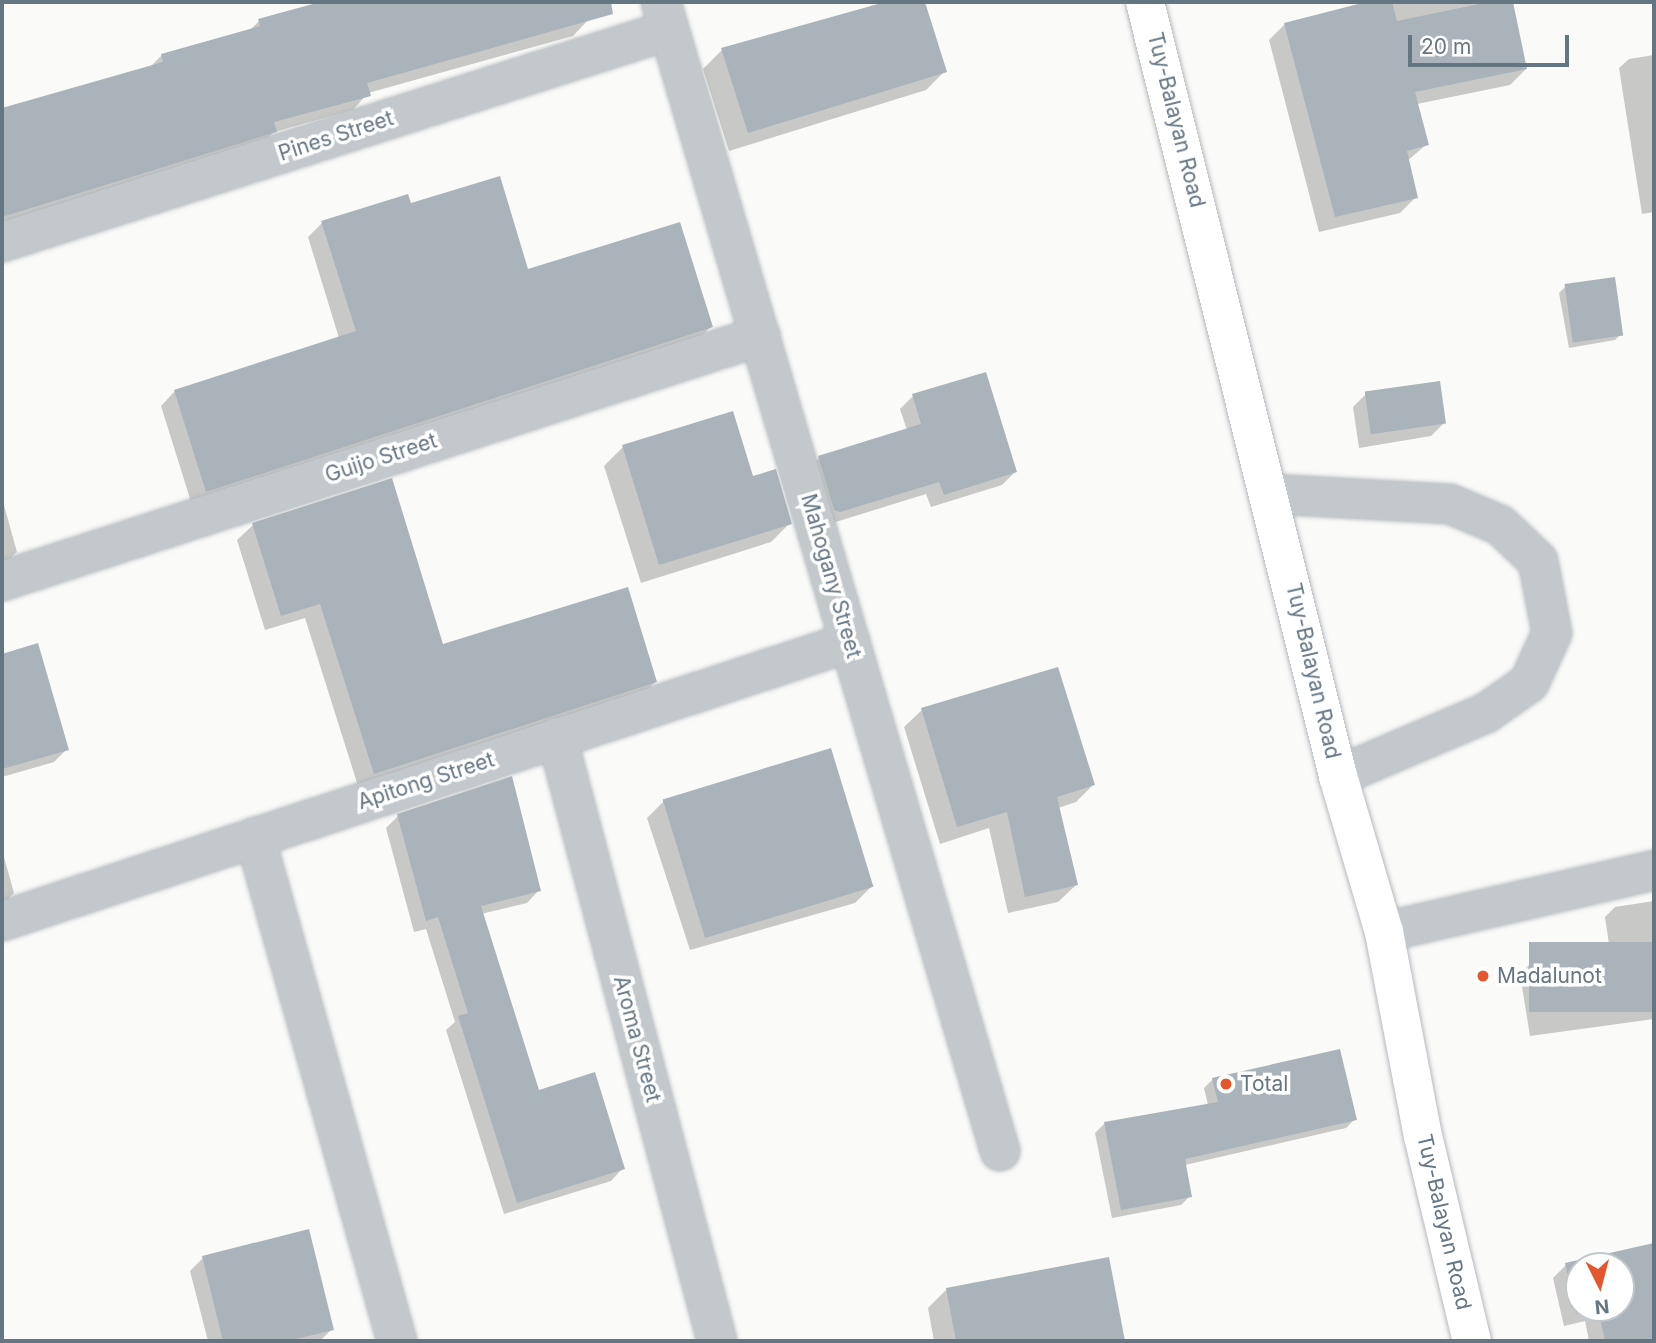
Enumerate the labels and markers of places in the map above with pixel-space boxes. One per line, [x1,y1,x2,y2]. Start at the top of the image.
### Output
place label: Madalunot [1497,963,1602,989]
marker: Madalunot [1475,968,1491,984]
place label: Total [1240,1071,1288,1097]
marker: Total [1218,1076,1234,1092]

